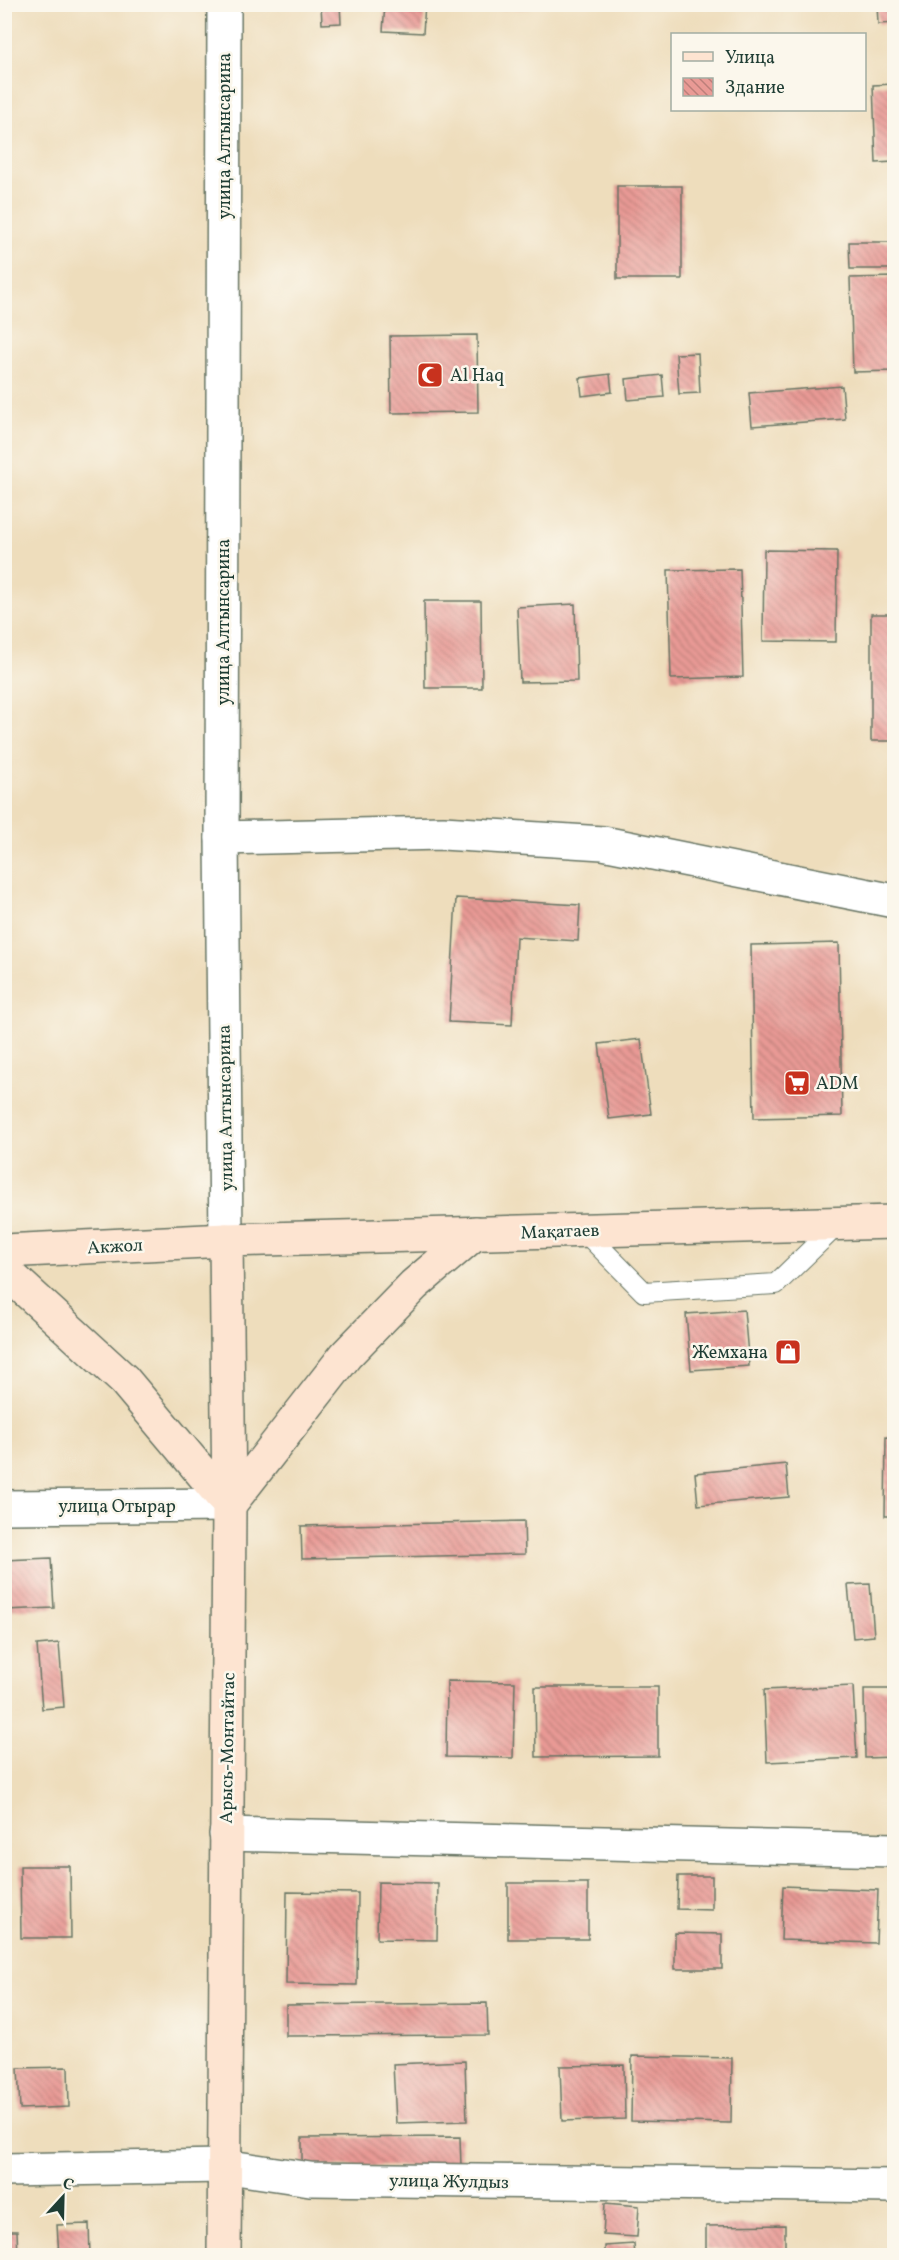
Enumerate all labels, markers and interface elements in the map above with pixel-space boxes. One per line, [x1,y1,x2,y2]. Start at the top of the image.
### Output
legend [671,33,866,111]
text: Улица [725,46,775,71]
street label: улица Алтынсарина [213,53,238,219]
text: Здание [725,76,785,101]
mosque icon: Al Haq [415,360,445,390]
place label: Al Haq [450,364,504,389]
street label: улица Алтынсарина [212,539,237,705]
street label: улица Алтынсарина [213,1024,240,1191]
supermarket icon: ADM [782,1068,812,1098]
place label: ADM [816,1072,859,1097]
street label: Мақатаев [520,1219,600,1246]
street label: Акжол [87,1234,144,1261]
shop icon: Жемхана [773,1337,803,1367]
place label: Жемхана [692,1341,768,1366]
street label: улица Отырар [58,1495,176,1520]
street label: Арысь-Монтайтас [215,1672,242,1824]
north arrow [33,2167,93,2227]
street label: улица Жулдыз [389,2169,509,2196]
text: С [59,2173,77,2197]

